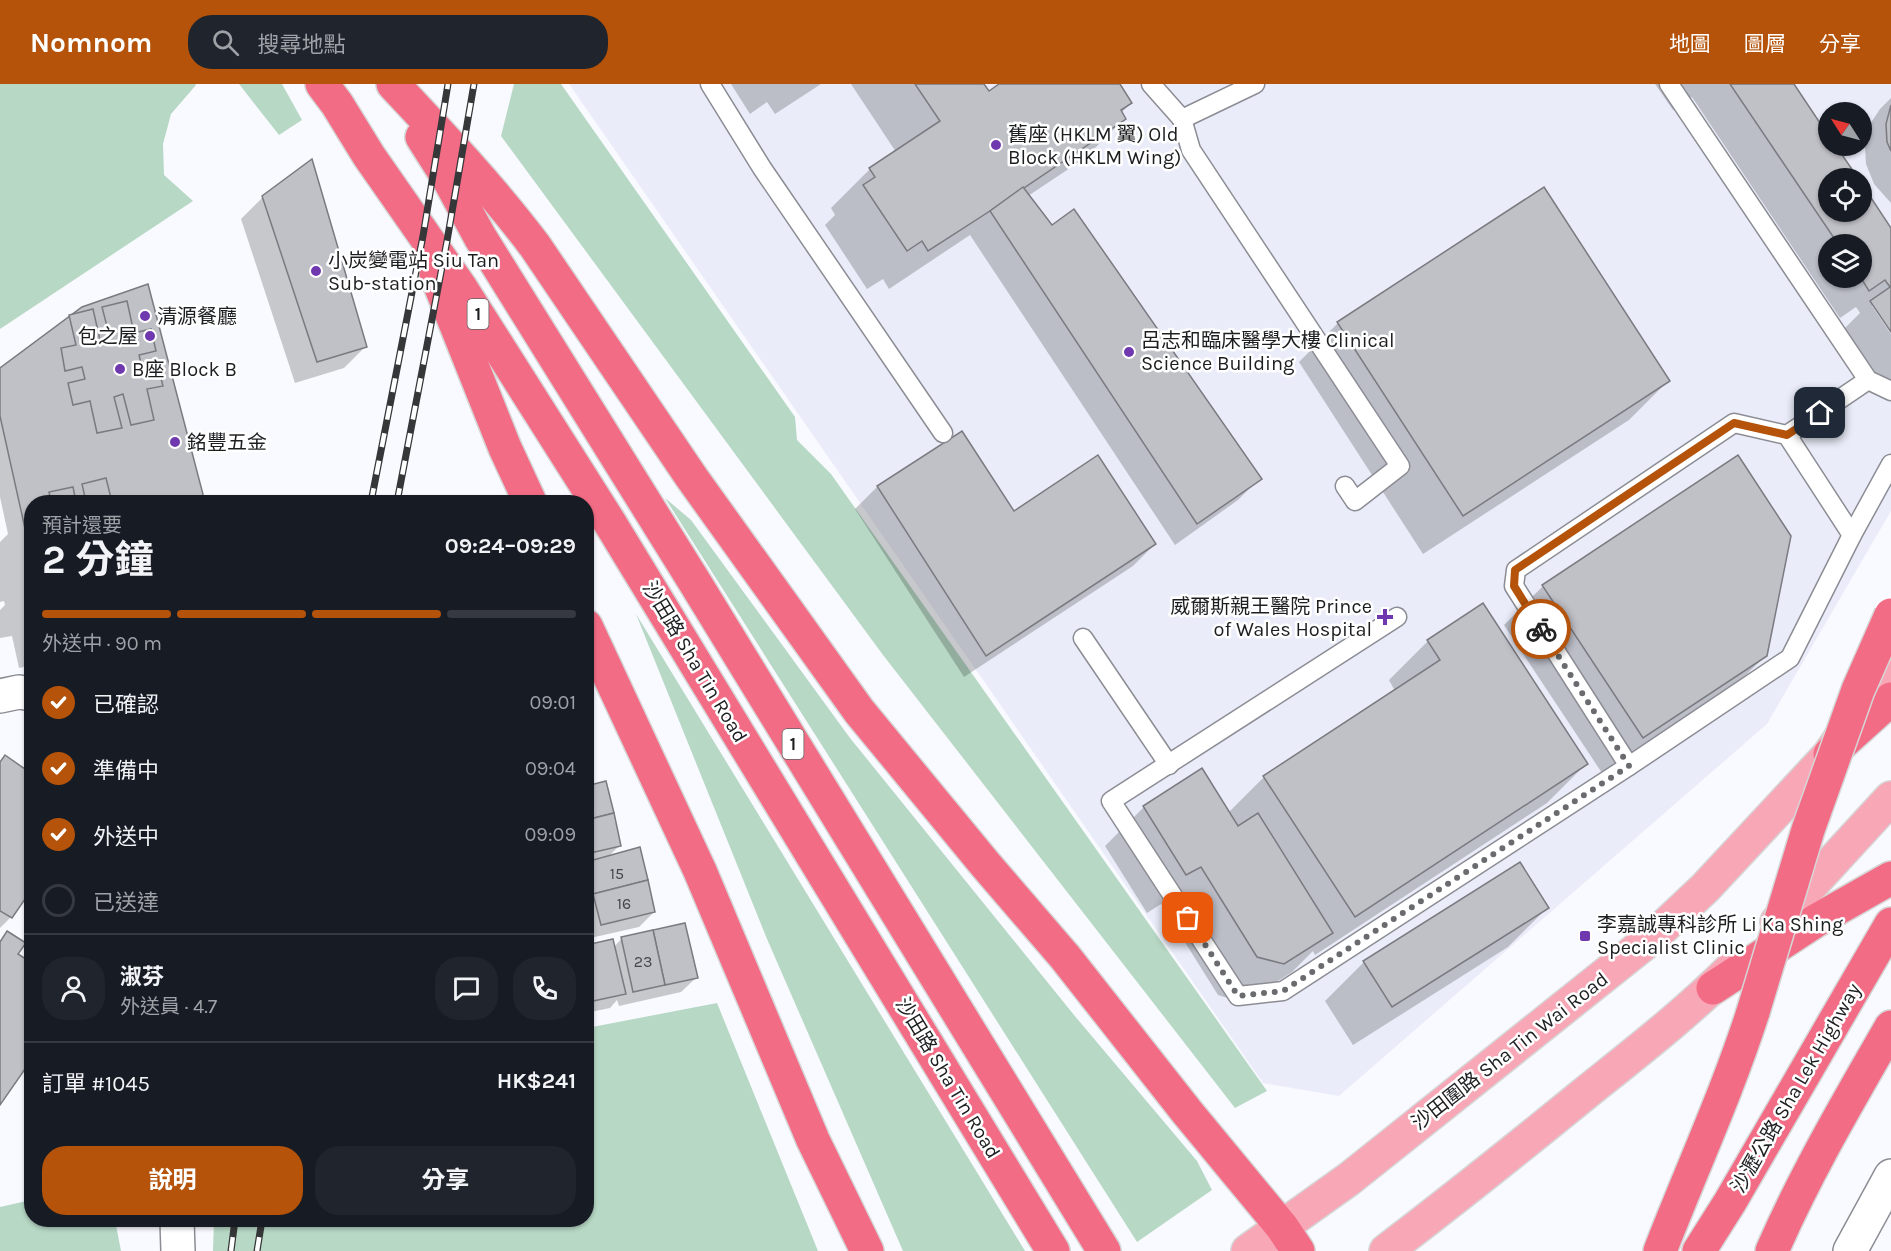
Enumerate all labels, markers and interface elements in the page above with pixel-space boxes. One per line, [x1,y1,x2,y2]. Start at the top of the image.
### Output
search box [188,15,608,69]
text: Nomnom [30,26,152,59]
icon: search [209,26,242,59]
text: 搜尋地點 [257,32,345,58]
text: 地圖 [1669,32,1711,56]
text: 圖層 [1744,32,1786,56]
text: 分享 [1819,32,1861,56]
north arrow [1818,102,1872,156]
map controls [1818,102,1872,288]
place label: 舊座 (HKLM 翼) Old Block (HKLM Wing) [1008,123,1181,169]
marker: 舊座 (HKLM 翼) Old Block (HKLM Wing) [989,138,1003,152]
button: locate [1818,168,1872,222]
button: layers [1818,234,1872,288]
place label: 小炭變電站 Siu Tan Sub-station [328,249,499,295]
marker: 小炭變電站 Siu Tan Sub-station [309,264,323,278]
road number: 1 [468,299,488,329]
place label: 清源餐廳 [157,305,237,328]
marker: 清源餐廳 [138,309,152,323]
place label: 包之屋 [78,325,138,348]
marker: 包之屋 [143,329,157,343]
place label: 呂志和臨床醫學大樓 Clinical Science Building [1141,329,1395,375]
marker: 呂志和臨床醫學大樓 Clinical Science Building [1122,345,1136,359]
place label: B座 Block B [132,358,237,381]
marker: B座 Block B [113,362,127,376]
pin [1794,387,1845,438]
icon: home [1803,396,1836,429]
place label: 銘豐五金 [187,431,267,454]
marker: 銘豐五金 [168,435,182,449]
text: 預計還要 [42,514,122,537]
text: 09:24–09:29 [445,533,576,559]
text: 2 分鐘 [42,537,153,583]
street label: 沙田路 Sha Tin Road [638,577,752,747]
place label: 威爾斯親王醫院 Prince of Wales Hospital [1170,595,1372,641]
courier [1511,599,1571,659]
marker: 威爾斯親王醫院 Prince of Wales Hospital [1376,608,1394,626]
icon: bike [1525,613,1558,646]
text: 外送中 · 90 m [42,632,162,655]
icon: check [42,686,75,719]
text: 09:01 [529,691,576,714]
text: 已確認 [93,692,159,718]
road number: 1 [782,729,804,759]
icon: check [42,752,75,785]
text: 09:04 [525,757,576,780]
text: 準備中 [93,758,159,784]
icon: check [42,818,75,851]
text: 09:09 [524,823,576,846]
text: 外送中 [93,824,159,850]
house number: 15 [610,864,624,883]
text: 已送達 [93,890,159,916]
pin [1162,892,1213,943]
house number: 16 [617,894,631,913]
icon: bag [1171,901,1204,934]
place label: 李嘉誠專科診所 Li Ka Shing Specialist Clinic [1597,913,1843,959]
marker: 李嘉誠專科診所 Li Ka Shing Specialist Clinic [1578,929,1592,943]
house number: 23 [634,952,652,971]
button: person [42,957,105,1020]
button: chat [435,957,498,1020]
button: phone [513,957,576,1020]
text: 淑芬 [120,964,164,990]
street label: 沙田圍路 Sha Tin Wai Road [1407,967,1613,1135]
street label: 沙瀝公路 Sha Lek Highway [1727,979,1865,1197]
street label: 沙田路 Sha Tin Road [891,993,1005,1163]
text: 外送員 · 4.7 [120,995,217,1018]
text: HK$241 [497,1068,576,1094]
text: 訂單 #1045 [42,1071,150,1097]
button: 說明 [42,1146,303,1215]
button: 分享 [315,1146,576,1215]

